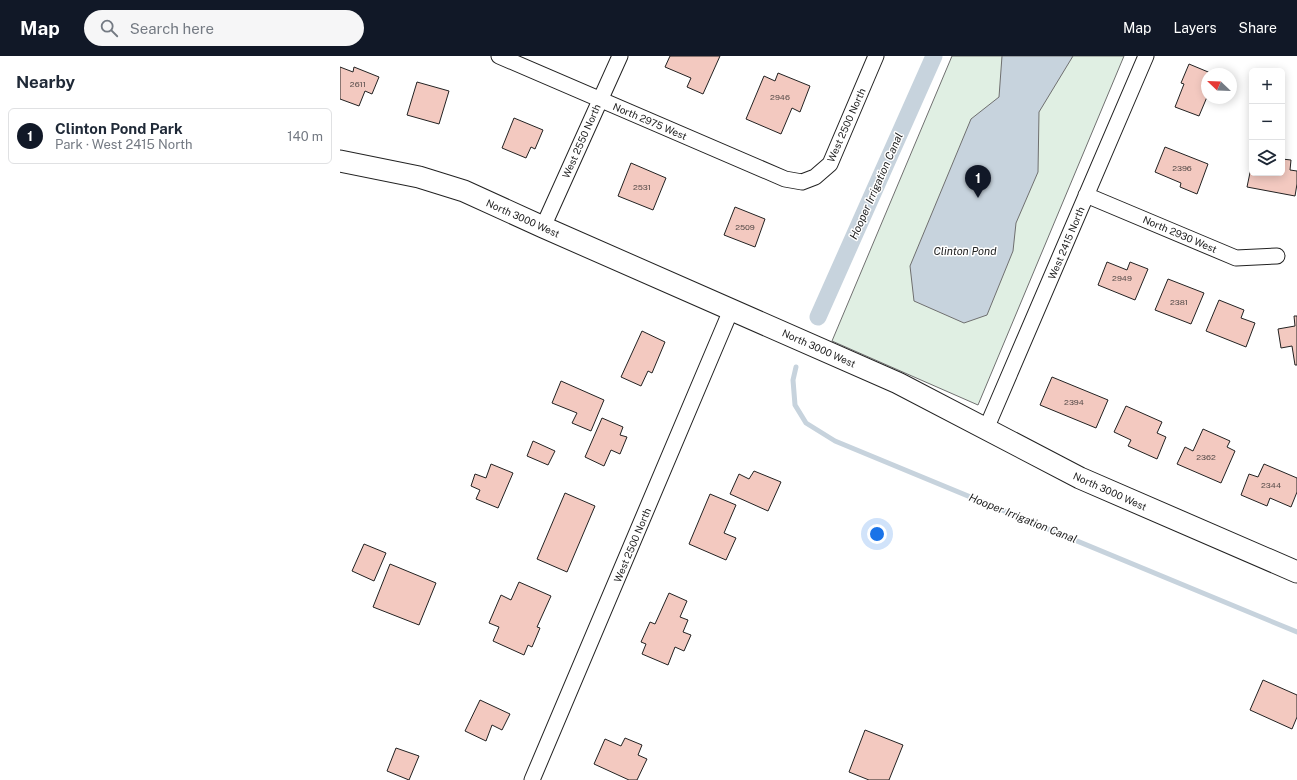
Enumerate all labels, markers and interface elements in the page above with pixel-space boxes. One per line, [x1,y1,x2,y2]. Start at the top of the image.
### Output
search box [84,10,364,46]
text: Map [20,17,60,39]
icon: search [98,17,120,39]
text: Search here [130,20,214,37]
text: Map [1123,20,1151,36]
text: Layers [1173,20,1217,36]
text: Share [1239,20,1277,36]
north arrow [1201,68,1237,104]
map controls [1249,68,1285,176]
button: + [1249,68,1285,104]
text: Nearby [16,72,75,92]
house number: 2611 [350,79,366,89]
street label: West 2500 North [824,86,868,164]
house number: 2946 [770,92,790,102]
street label: North 2975 West [611,100,689,142]
street label: West 2550 North [559,102,603,180]
button: − [1249,104,1285,140]
text: Clinton Pond Park [55,120,183,137]
text: 1 [27,129,33,144]
text: 140 m [287,129,323,144]
water label: Hooper Irrigation Canal [847,131,905,241]
text: Park · West 2415 North [55,137,193,152]
button: layers [1249,140,1285,176]
house number: 2396 [1172,163,1192,173]
pin: 1 [965,165,991,198]
house number: 2531 [633,182,651,192]
street label: North 3000 West [484,196,562,240]
street label: West 2415 North [1045,205,1087,281]
street label: North 2930 West [1141,213,1219,255]
house number: 2509 [735,222,755,232]
water label: Clinton Pond [933,245,997,257]
house number: 2949 [1112,273,1132,283]
house number: 2381 [1170,297,1188,307]
street label: North 3000 West [780,326,858,370]
house number: 2394 [1064,397,1084,407]
house number: 2362 [1196,452,1216,462]
street label: North 3000 West [1071,469,1149,513]
house number: 2344 [1261,480,1281,490]
water label: Hooper Irrigation Canal [967,491,1079,545]
street label: West 2500 North [611,506,653,584]
your location [867,524,887,544]

